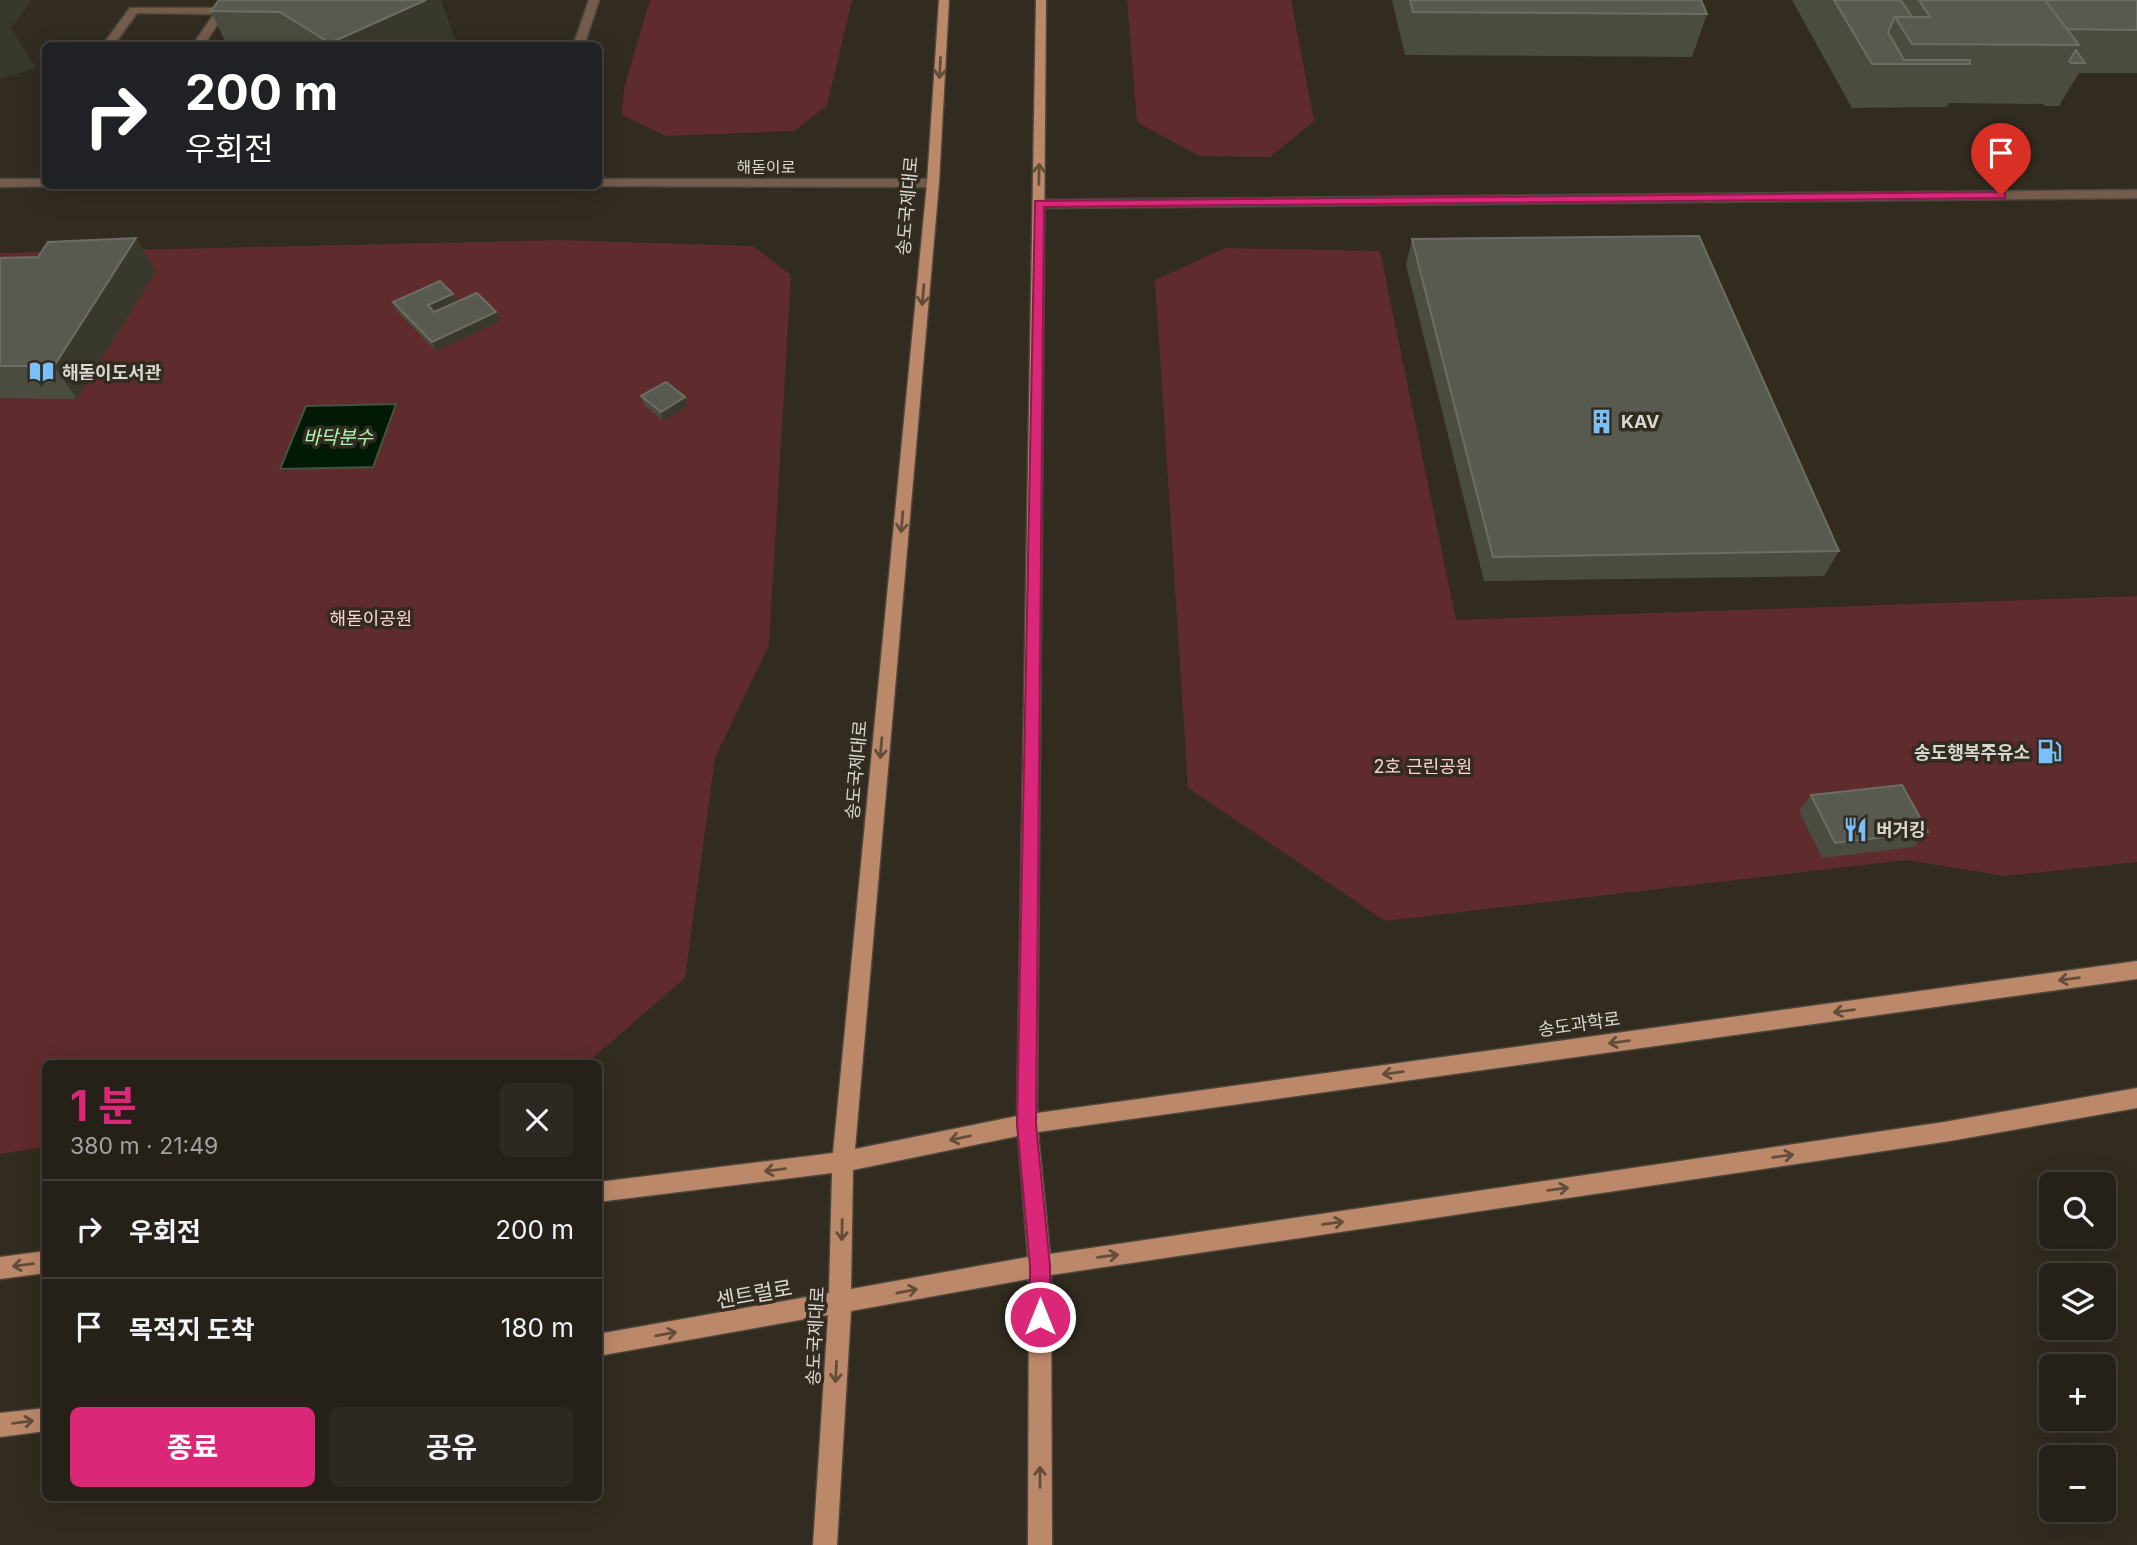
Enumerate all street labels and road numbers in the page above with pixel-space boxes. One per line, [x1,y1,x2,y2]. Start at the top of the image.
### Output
street label: 송도국제대로 [892,156,922,256]
street label: 해돋이로 [737,157,796,177]
street label: 송도국제대로 [841,720,871,820]
street label: 송도과학로 [1537,1008,1621,1040]
street label: 센트럴로 [714,1275,794,1313]
street label: 송도국제대로 [802,1286,828,1386]

